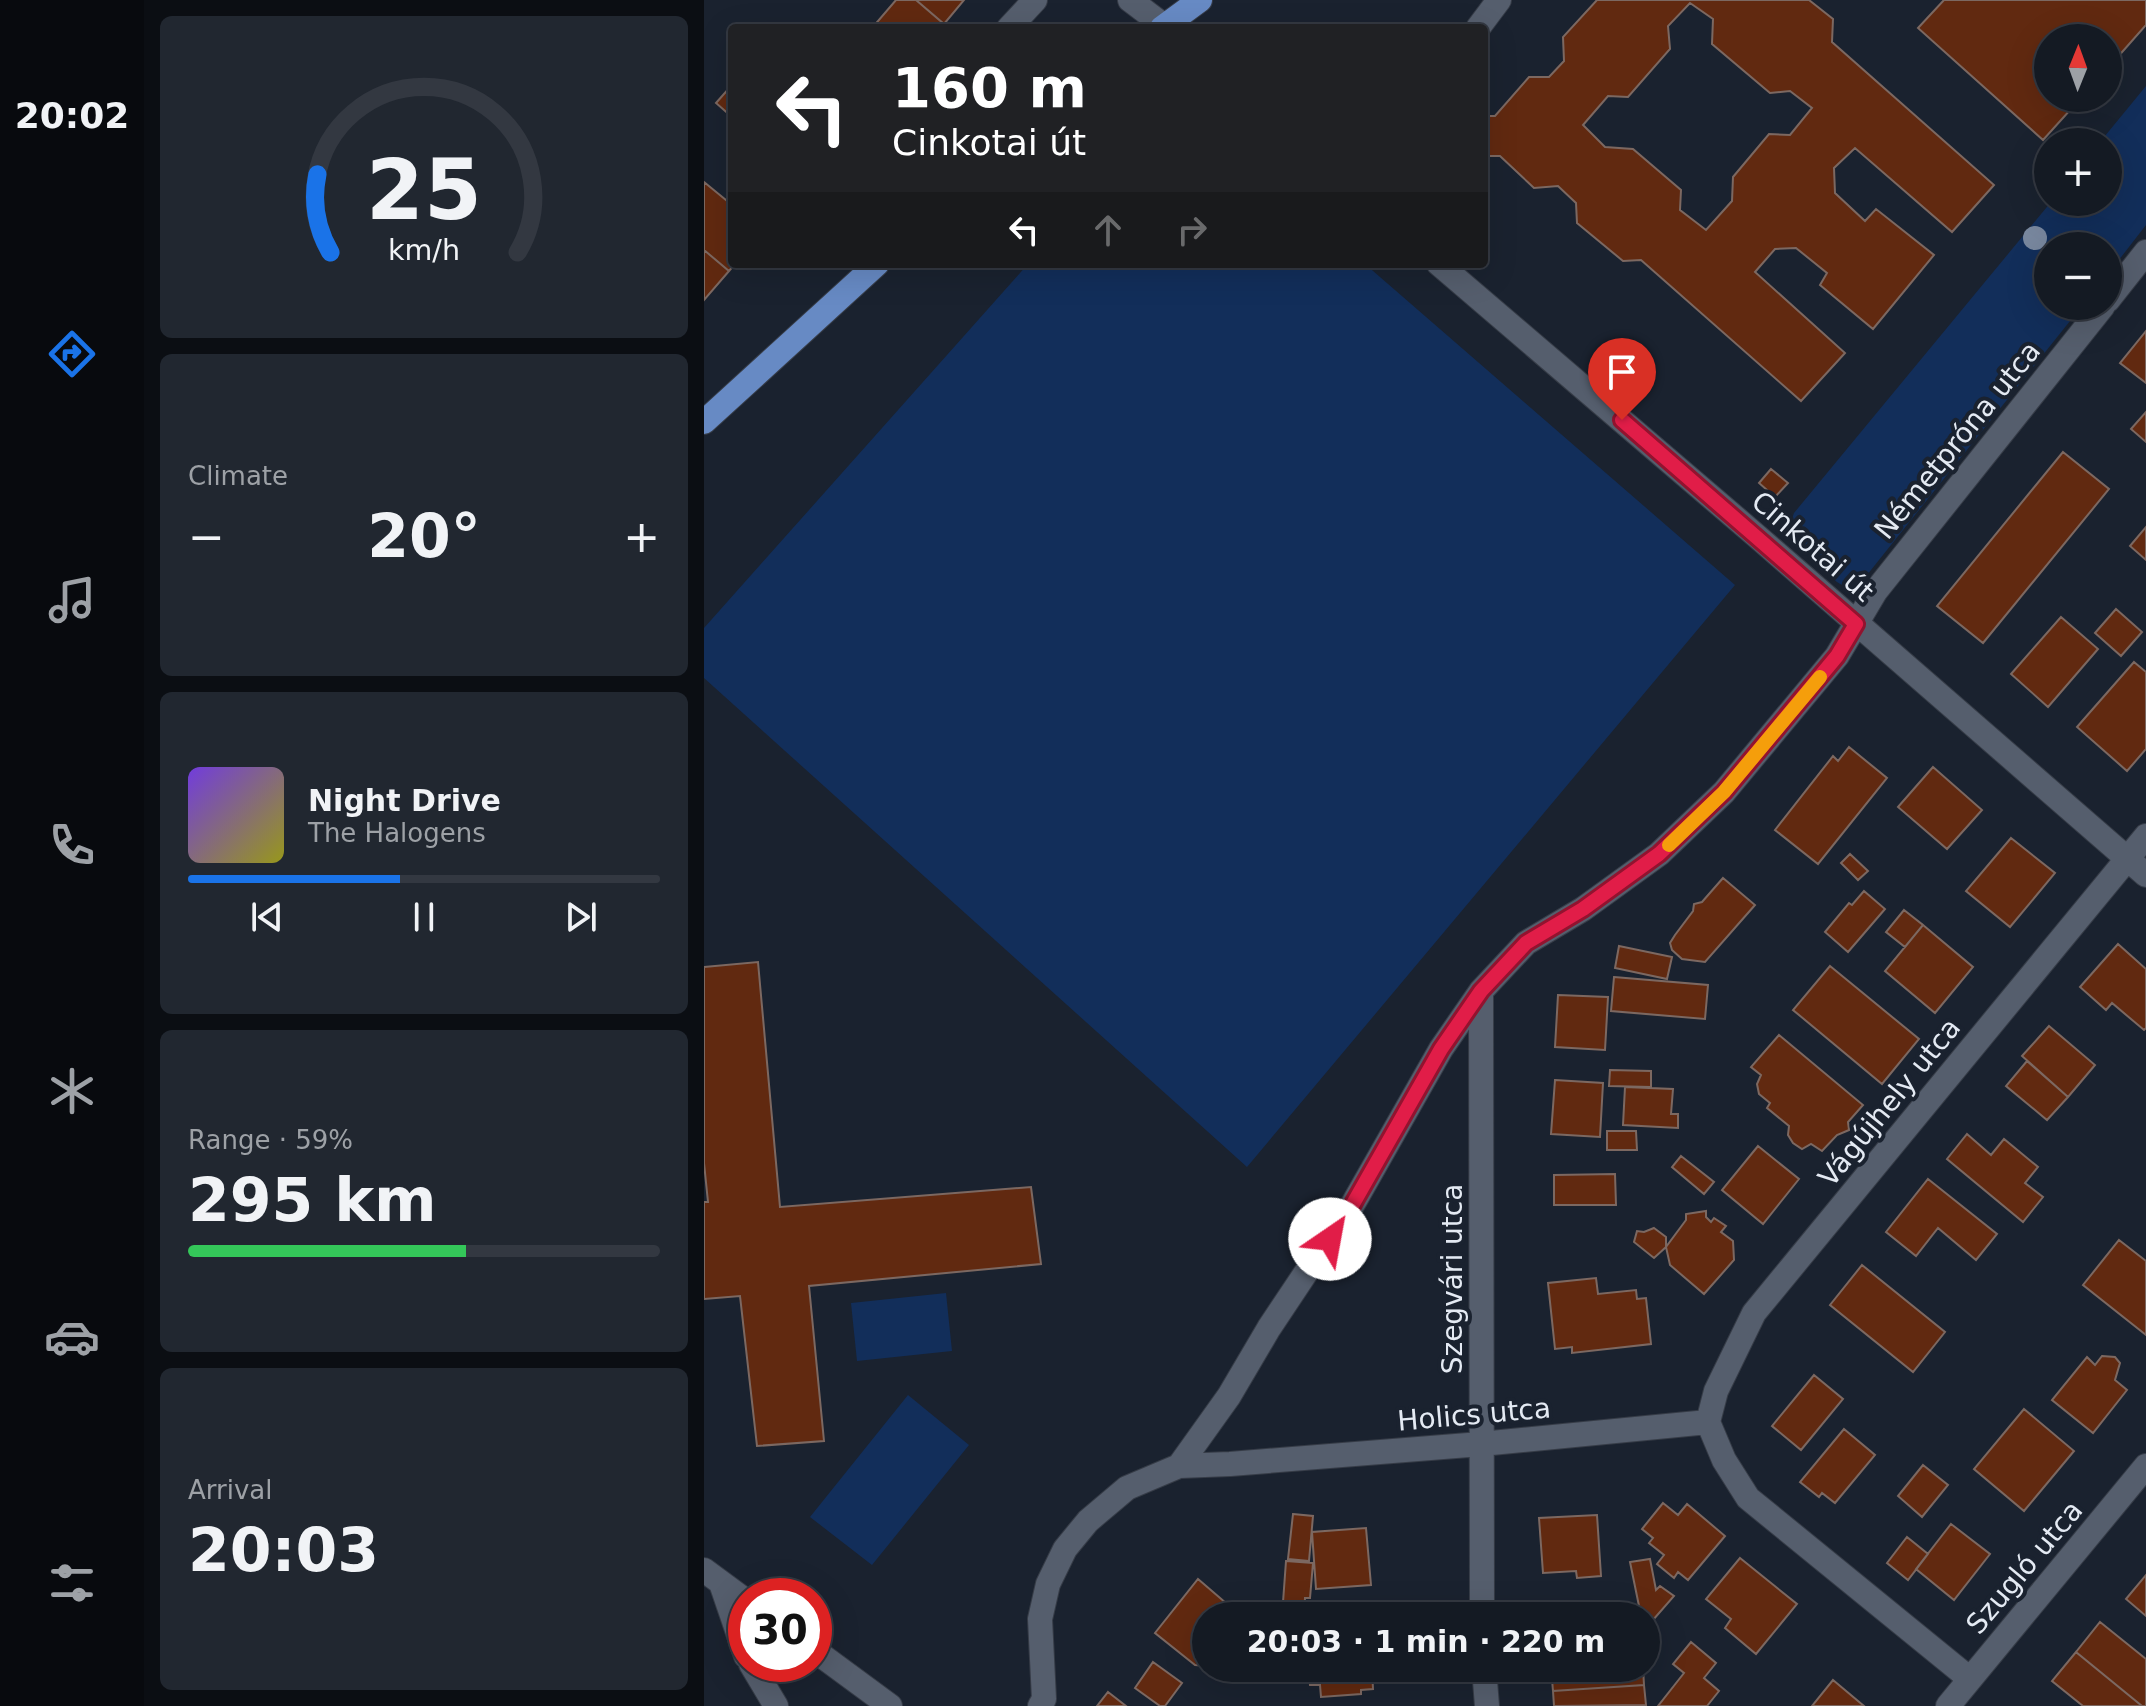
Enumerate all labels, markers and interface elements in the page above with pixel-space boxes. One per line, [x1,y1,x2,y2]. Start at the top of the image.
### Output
north arrow [2034,24,2122,112]
map controls [2034,24,2122,320]
text: 160 m [892,55,1087,120]
icon: left [760,56,864,160]
text: 20:02 [15,95,129,136]
text: Cinkotai út [892,122,1086,163]
button: + [2034,128,2122,216]
text: 25 [366,142,482,239]
icon: left [1002,208,1046,252]
icon: ahead [1086,208,1130,252]
icon: right [1170,208,1214,252]
button: − [2034,232,2122,320]
text: km/h [388,233,460,267]
icon: directions [44,326,100,382]
street label: Németpróna utca [1868,335,2047,546]
pin [1588,338,1656,420]
icon: arrive [1600,350,1644,394]
text: Climate [188,461,288,491]
street label: Cinkotai út [1745,484,1880,608]
text: 20° [367,501,481,571]
text: − [188,511,225,562]
text: + [623,511,660,562]
icon: music [44,572,100,628]
text: Night Drive [308,783,501,818]
icon: phone [44,817,100,873]
text: The Halogens [308,818,486,848]
icon: previous [245,895,289,939]
icon: pause [402,895,446,939]
icon: next [559,895,603,939]
street label: Vágújhely utca [1811,1012,1967,1193]
icon: climate [44,1063,100,1119]
text: Range · 59% [188,1125,353,1155]
text: 295 km [188,1165,437,1235]
street label: Szegvári utca [1436,1184,1469,1374]
position arrow [1288,1197,1372,1281]
icon: car [44,1309,100,1365]
street label: Holics utca [1396,1391,1552,1438]
text: Arrival [188,1475,272,1505]
street label: Szugló utca [1959,1494,2089,1640]
text: 20:03 [188,1515,379,1585]
icon: filters [44,1555,100,1611]
speed limit sign: 30 [728,1578,832,1682]
text: 20:03 · 1 min · 220 m [1247,1624,1605,1659]

